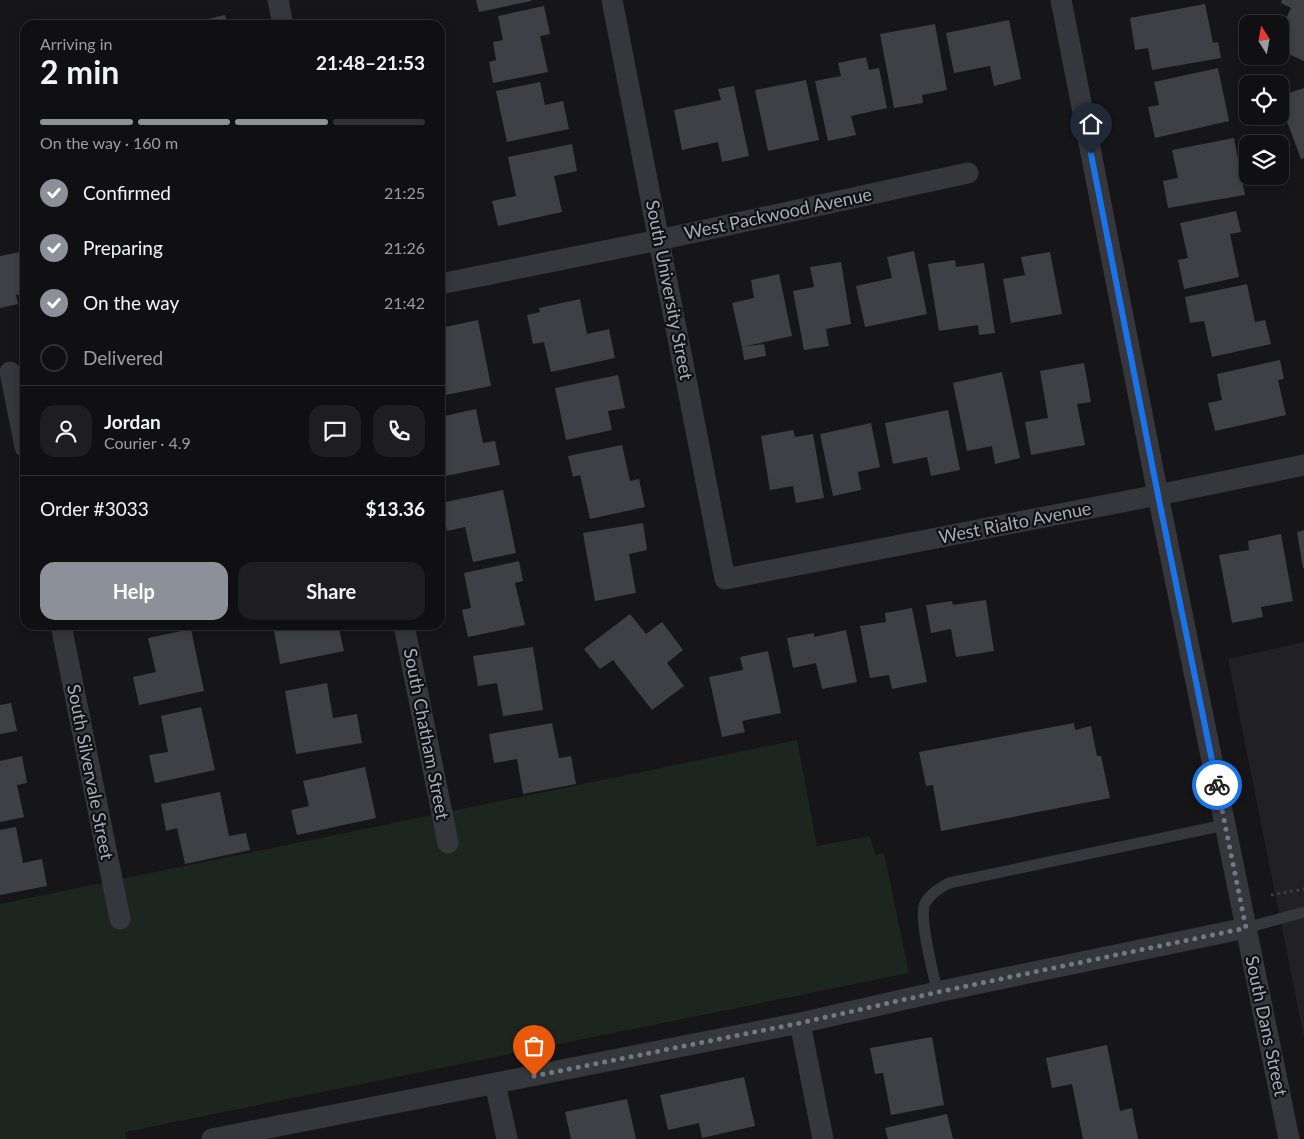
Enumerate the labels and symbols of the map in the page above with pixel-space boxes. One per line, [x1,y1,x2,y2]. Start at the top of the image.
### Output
north arrow [1239,15,1289,65]
pin [1070,103,1112,154]
street label: West Packwood Avenue [682,182,874,244]
street label: South University Street [642,198,698,382]
street label: West Rialto Avenue [937,496,1093,548]
street label: South Chatham Street [400,646,455,822]
street label: South Silvervale Street [63,682,119,862]
courier [1192,760,1242,810]
street label: South Dans Street [1241,953,1293,1099]
pin [513,1025,555,1076]

